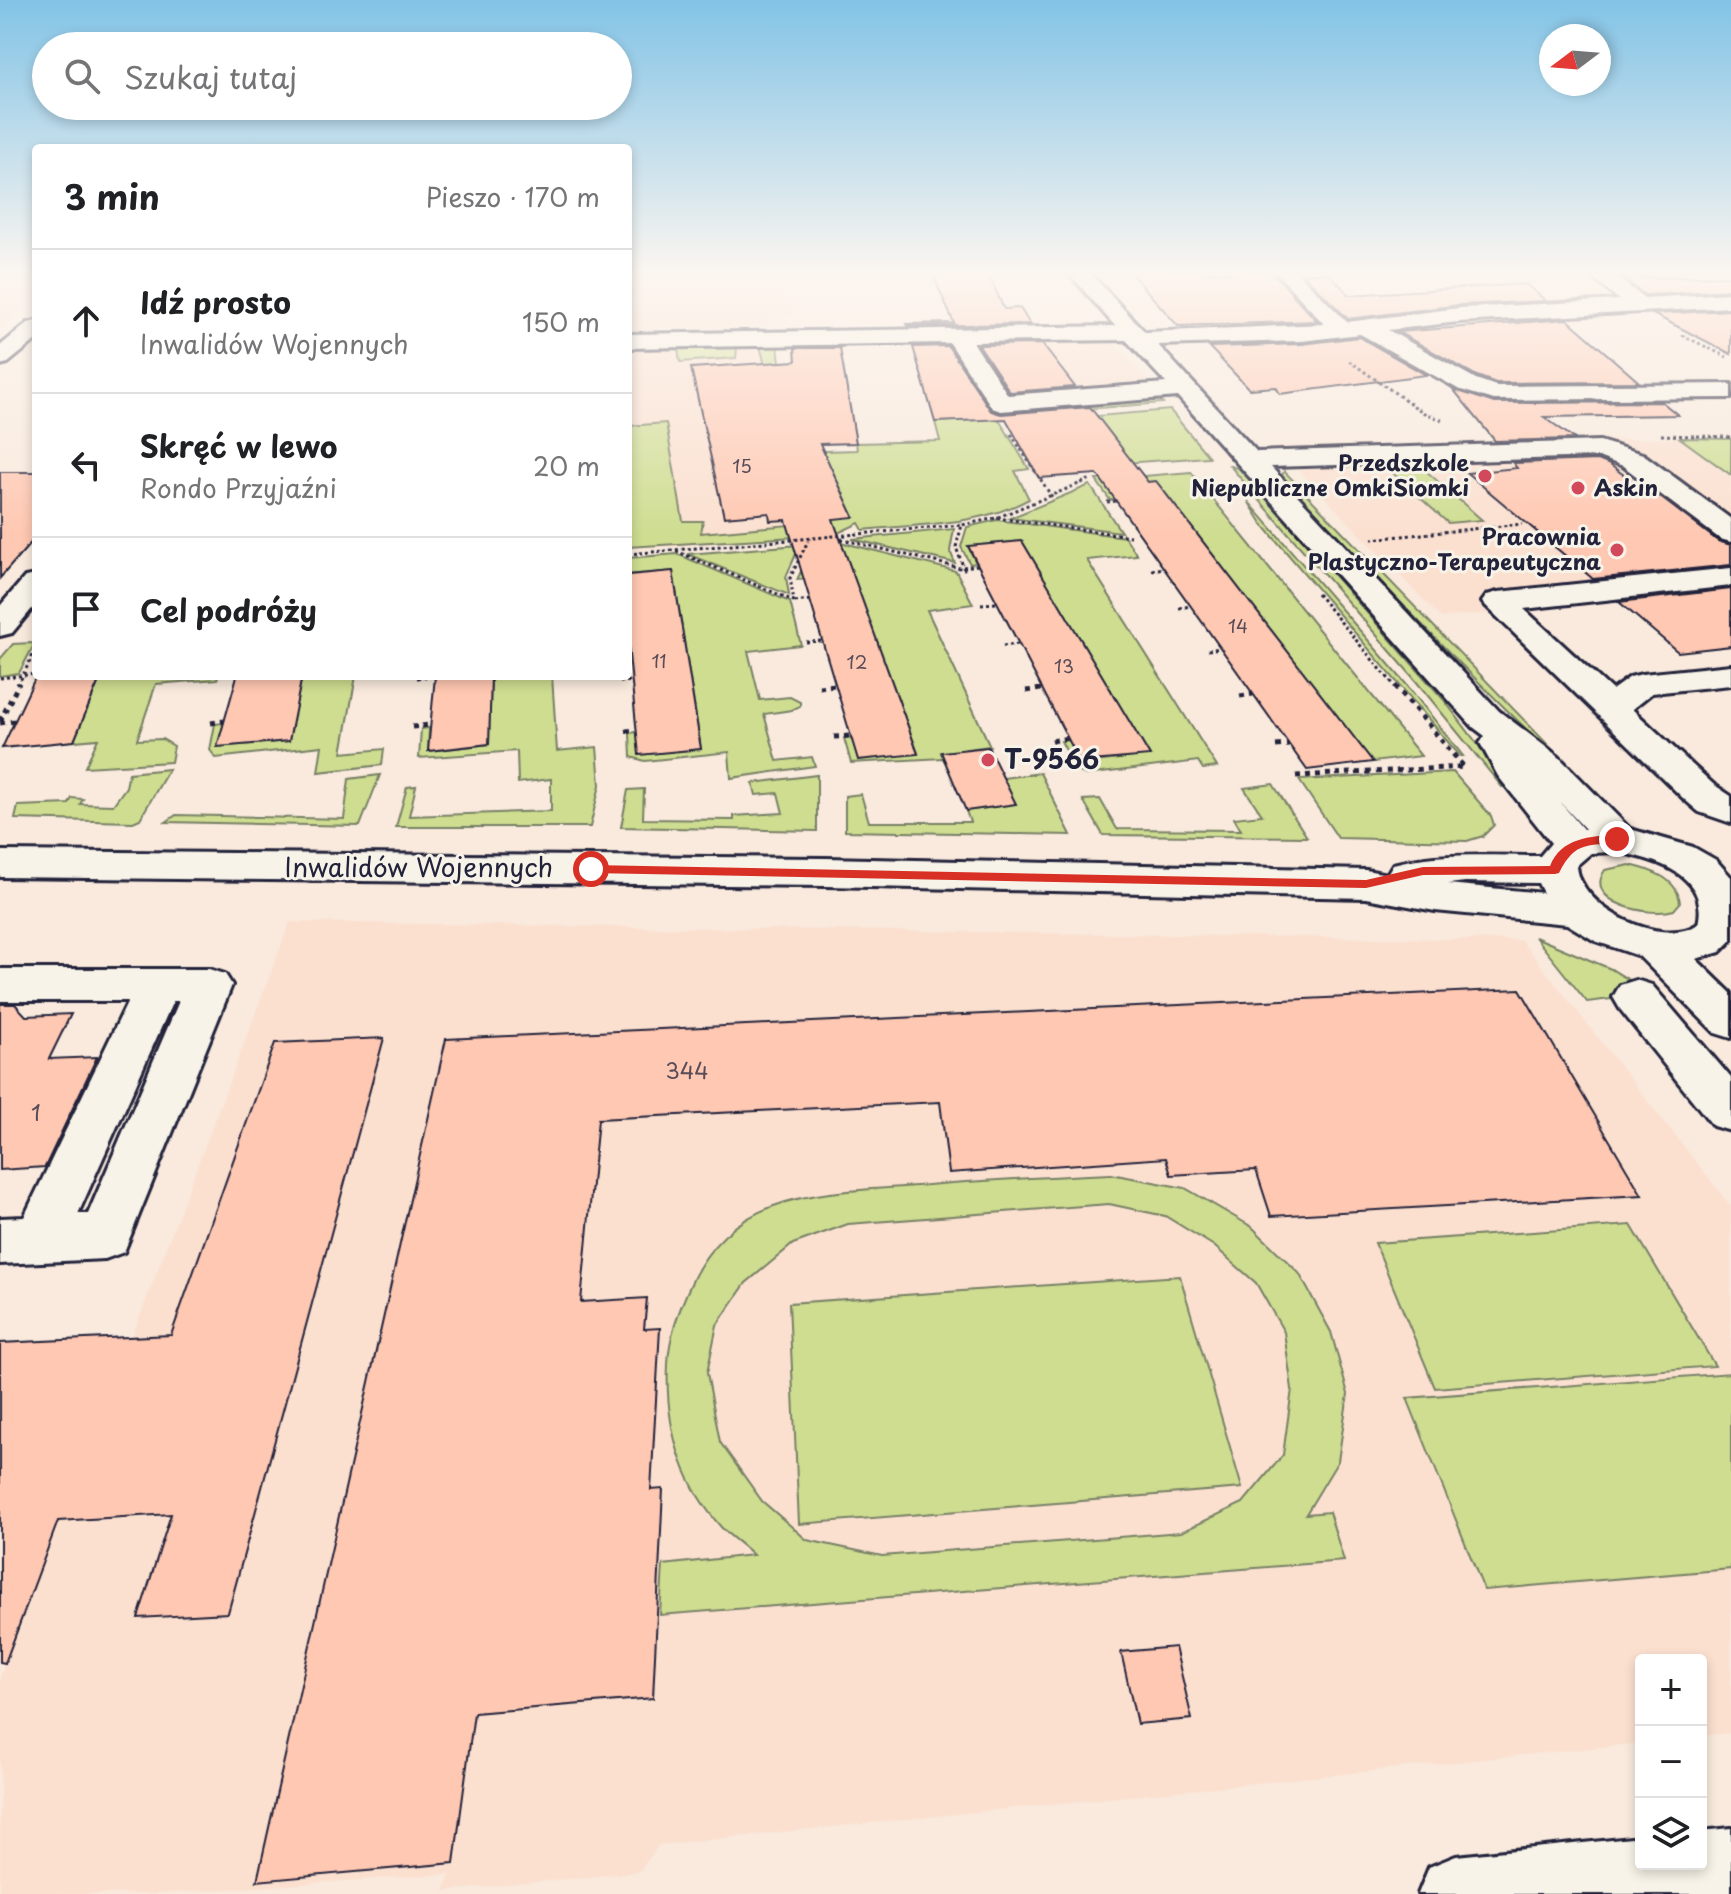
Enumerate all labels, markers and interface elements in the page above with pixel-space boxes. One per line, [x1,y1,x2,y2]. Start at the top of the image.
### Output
north arrow [1539,24,1611,96]
search box [32,32,632,120]
icon: search [60,54,104,98]
text: Szukaj tutaj [124,54,297,99]
text: 3 min [64,170,160,222]
text: Pieszo · 170 m [426,177,600,216]
text: Idź prosto [140,279,291,324]
icon: ahead [64,299,108,343]
text: 150 m [522,302,600,341]
text: Inwalidów Wojennych [140,324,409,363]
text: Skręć w lewo [140,423,338,468]
icon: left [64,443,108,487]
place label: Przedszkole Niepubliczne OmkiSiomki [1191,445,1470,503]
text: 20 m [533,446,600,485]
house number: 15 [732,452,752,479]
marker: Przedszkole Niepubliczne OmkiSiomki [1476,467,1494,485]
text: Rondo Przyjaźni [140,468,337,507]
place label: Askin [1594,470,1658,503]
marker: Askin [1569,479,1587,497]
place label: Pracownia Plastyczno-Terapeutyczna [1308,519,1601,577]
marker: Pracownia Plastyczno-Terapeutyczna [1608,541,1626,559]
icon: arrive [64,587,108,631]
text: Cel podróży [140,587,317,632]
house number: 14 [1228,612,1248,639]
house number: 11 [651,647,667,674]
house number: 12 [847,648,867,675]
house number: 13 [1054,652,1074,679]
place label: T-9566 [1004,739,1099,778]
marker: T-9566 [979,751,997,769]
route end [1599,821,1635,857]
street label: Inwalidów Wojennych [285,847,553,886]
route start [573,851,609,887]
house number: 344 [665,1053,709,1086]
house number: 1 [31,1095,41,1128]
map controls [1635,1654,1707,1870]
button: + [1635,1654,1707,1726]
button: − [1635,1726,1707,1798]
button: layers [1635,1798,1707,1870]

